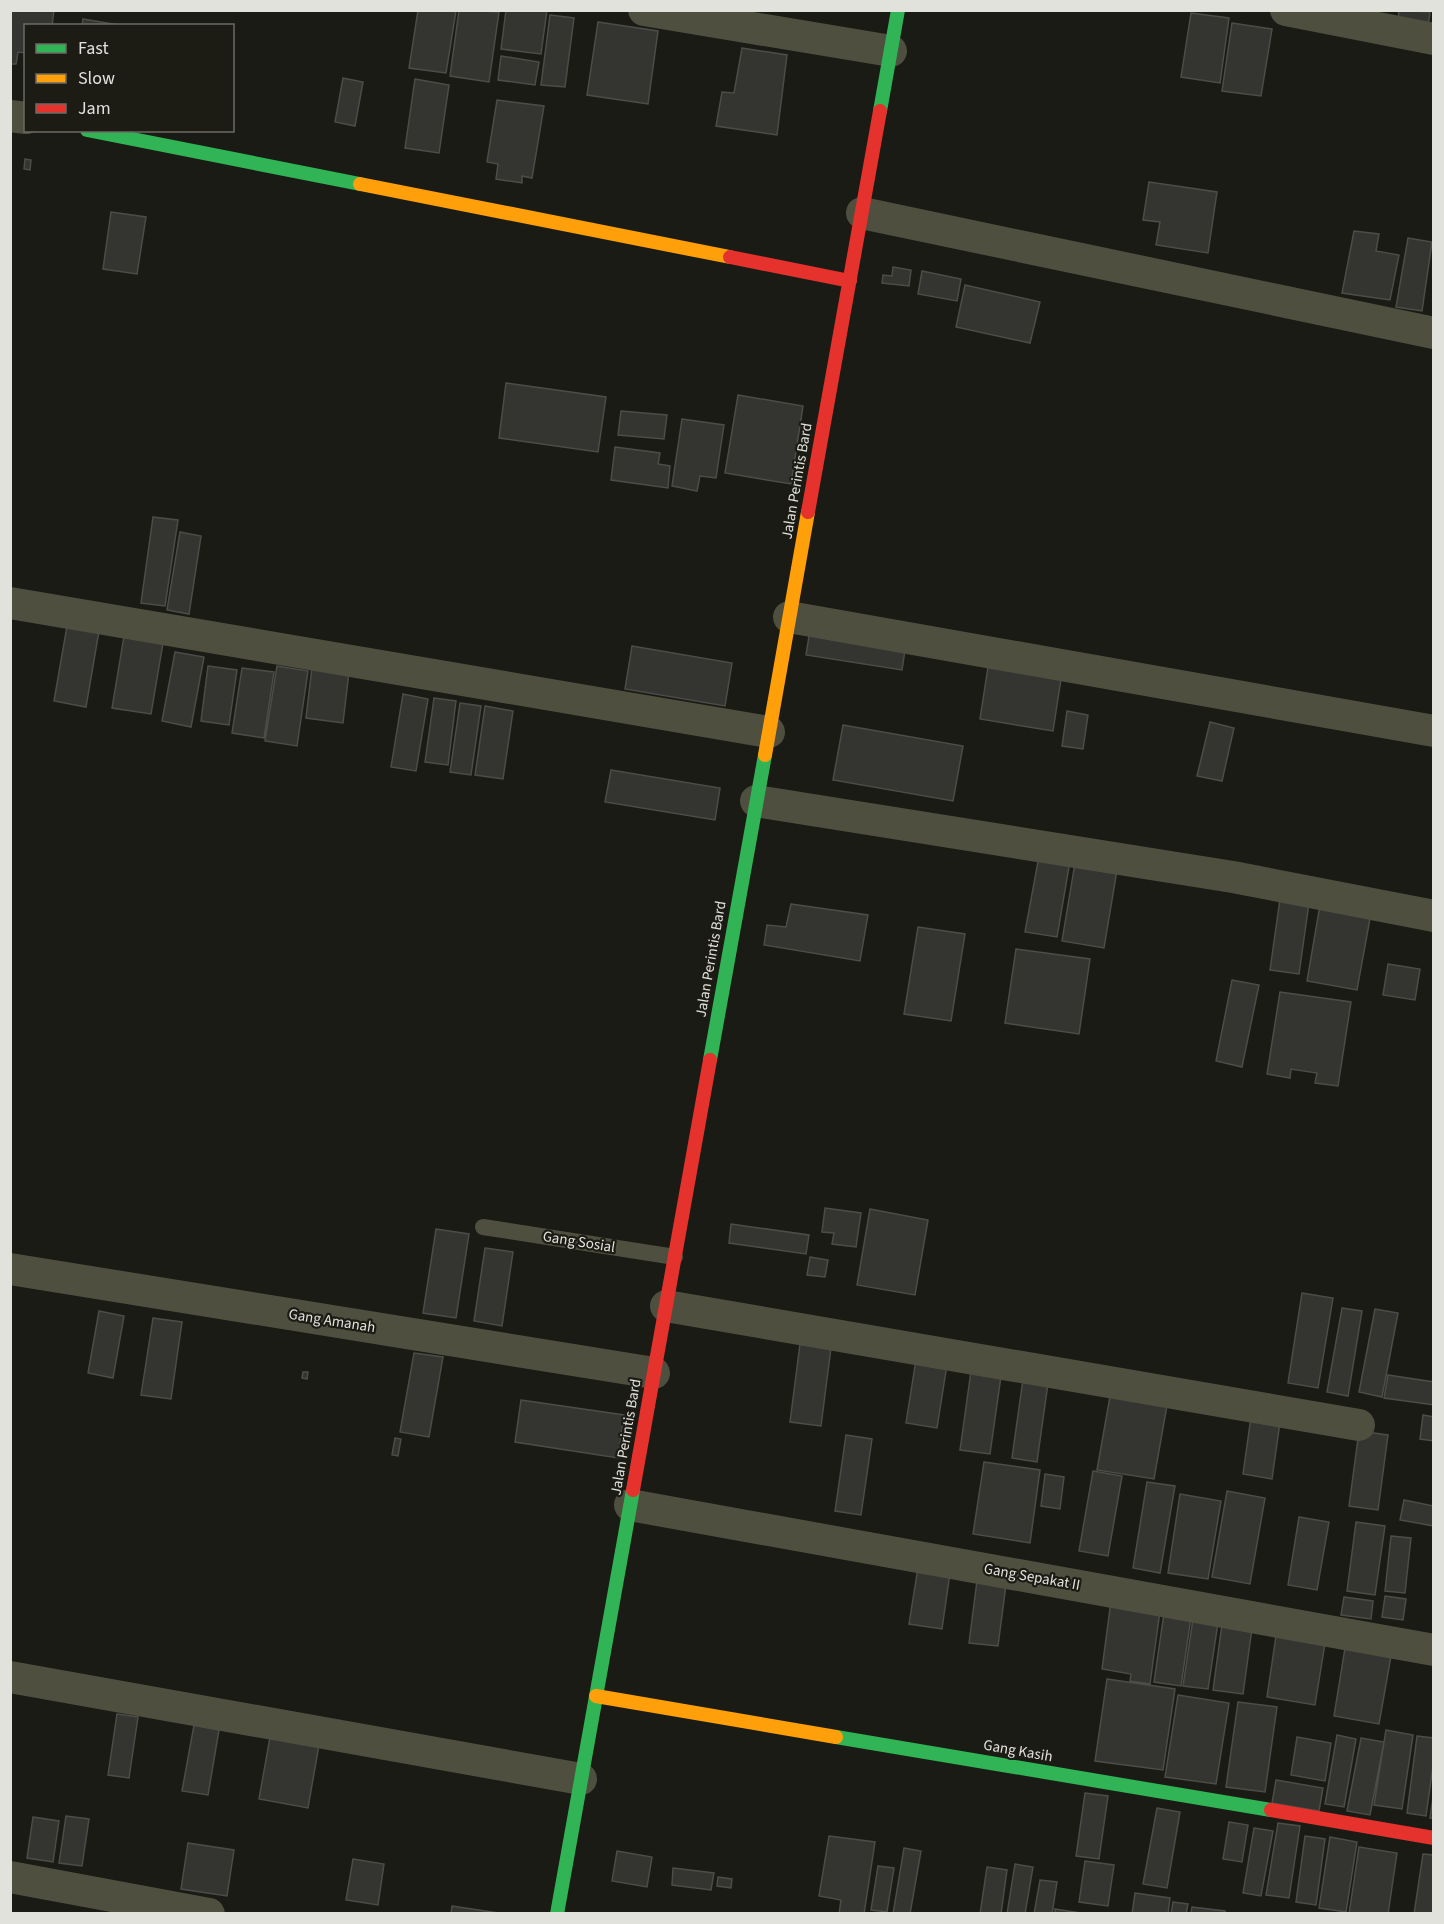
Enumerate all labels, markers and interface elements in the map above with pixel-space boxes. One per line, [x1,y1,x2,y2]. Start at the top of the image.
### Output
legend [24,24,234,132]
text: Fast [78,36,109,61]
text: Slow [78,66,115,91]
text: Jam [78,96,111,121]
street label: Jalan Perintis Bard [776,421,818,541]
street label: Jalan Perintis Bard [690,899,732,1019]
street label: Gang Sosial [541,1226,617,1258]
street label: Gang Amanah [287,1304,377,1338]
street label: Jalan Perintis Bard [605,1377,647,1497]
street label: Gang Sepakat II [982,1558,1082,1596]
street label: Gang Kasih [982,1735,1054,1767]

